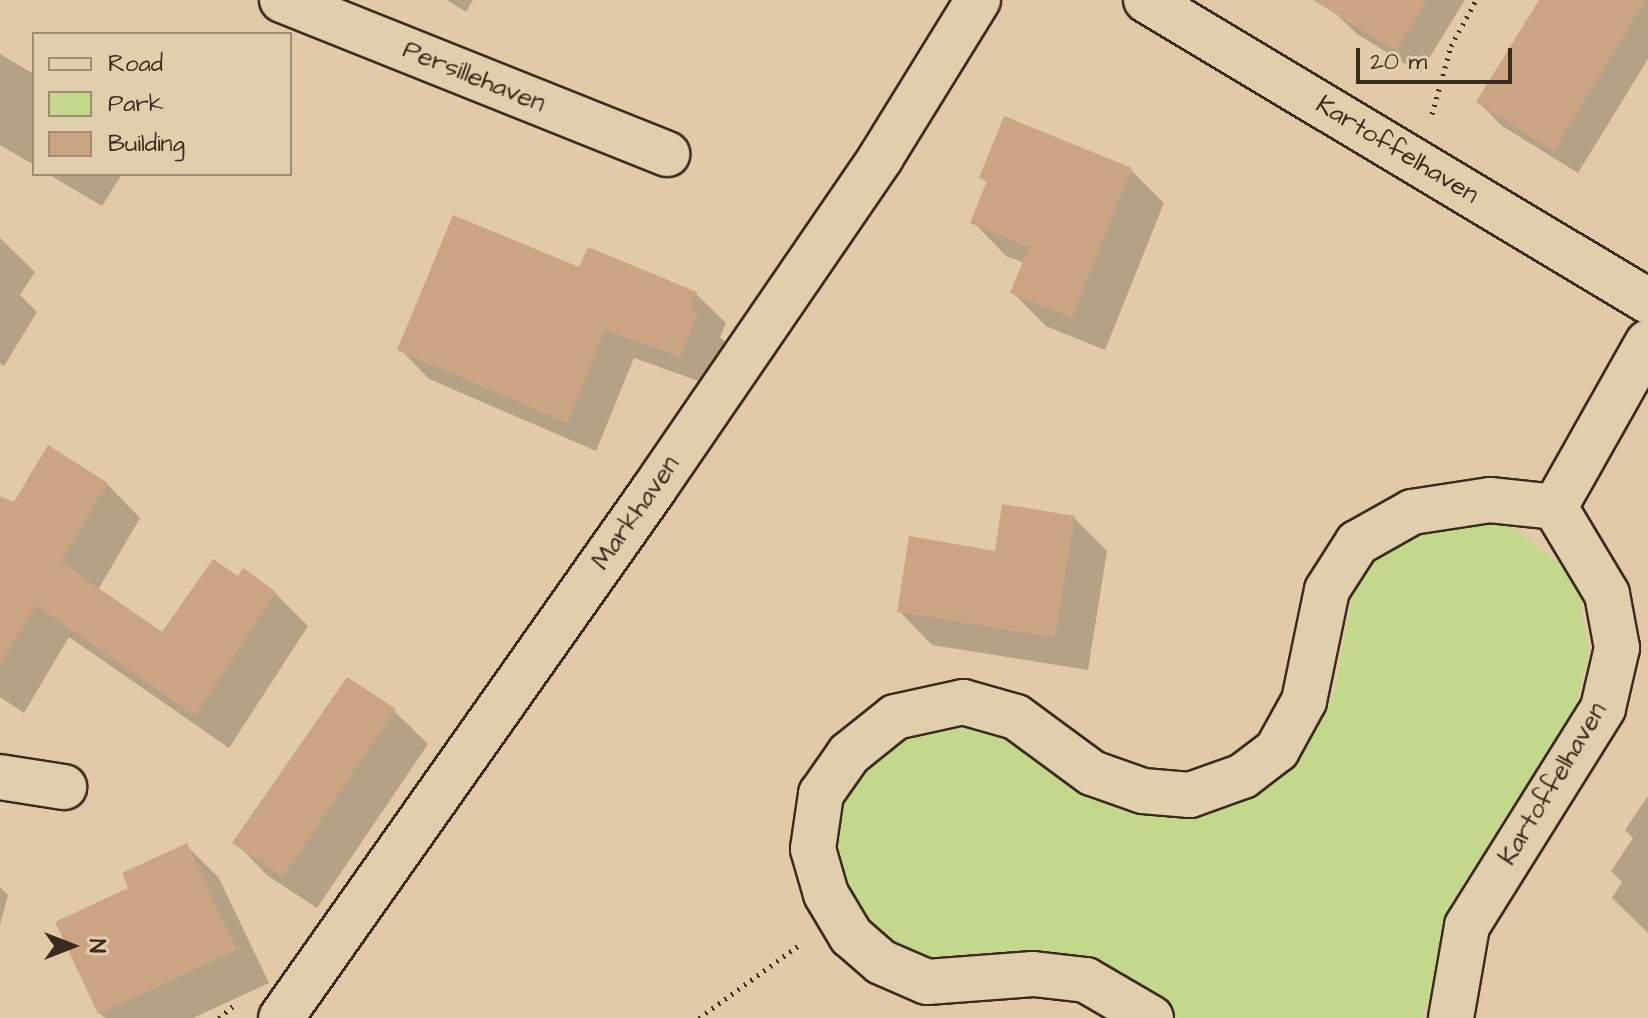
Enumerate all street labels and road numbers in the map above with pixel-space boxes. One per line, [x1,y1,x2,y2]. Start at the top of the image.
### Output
street label: Persillehaven [398,34,550,120]
street label: Kartoffelhaven [1310,89,1484,211]
street label: Markhaven [585,450,687,576]
street label: Kartoffelhaven [1492,697,1614,871]

